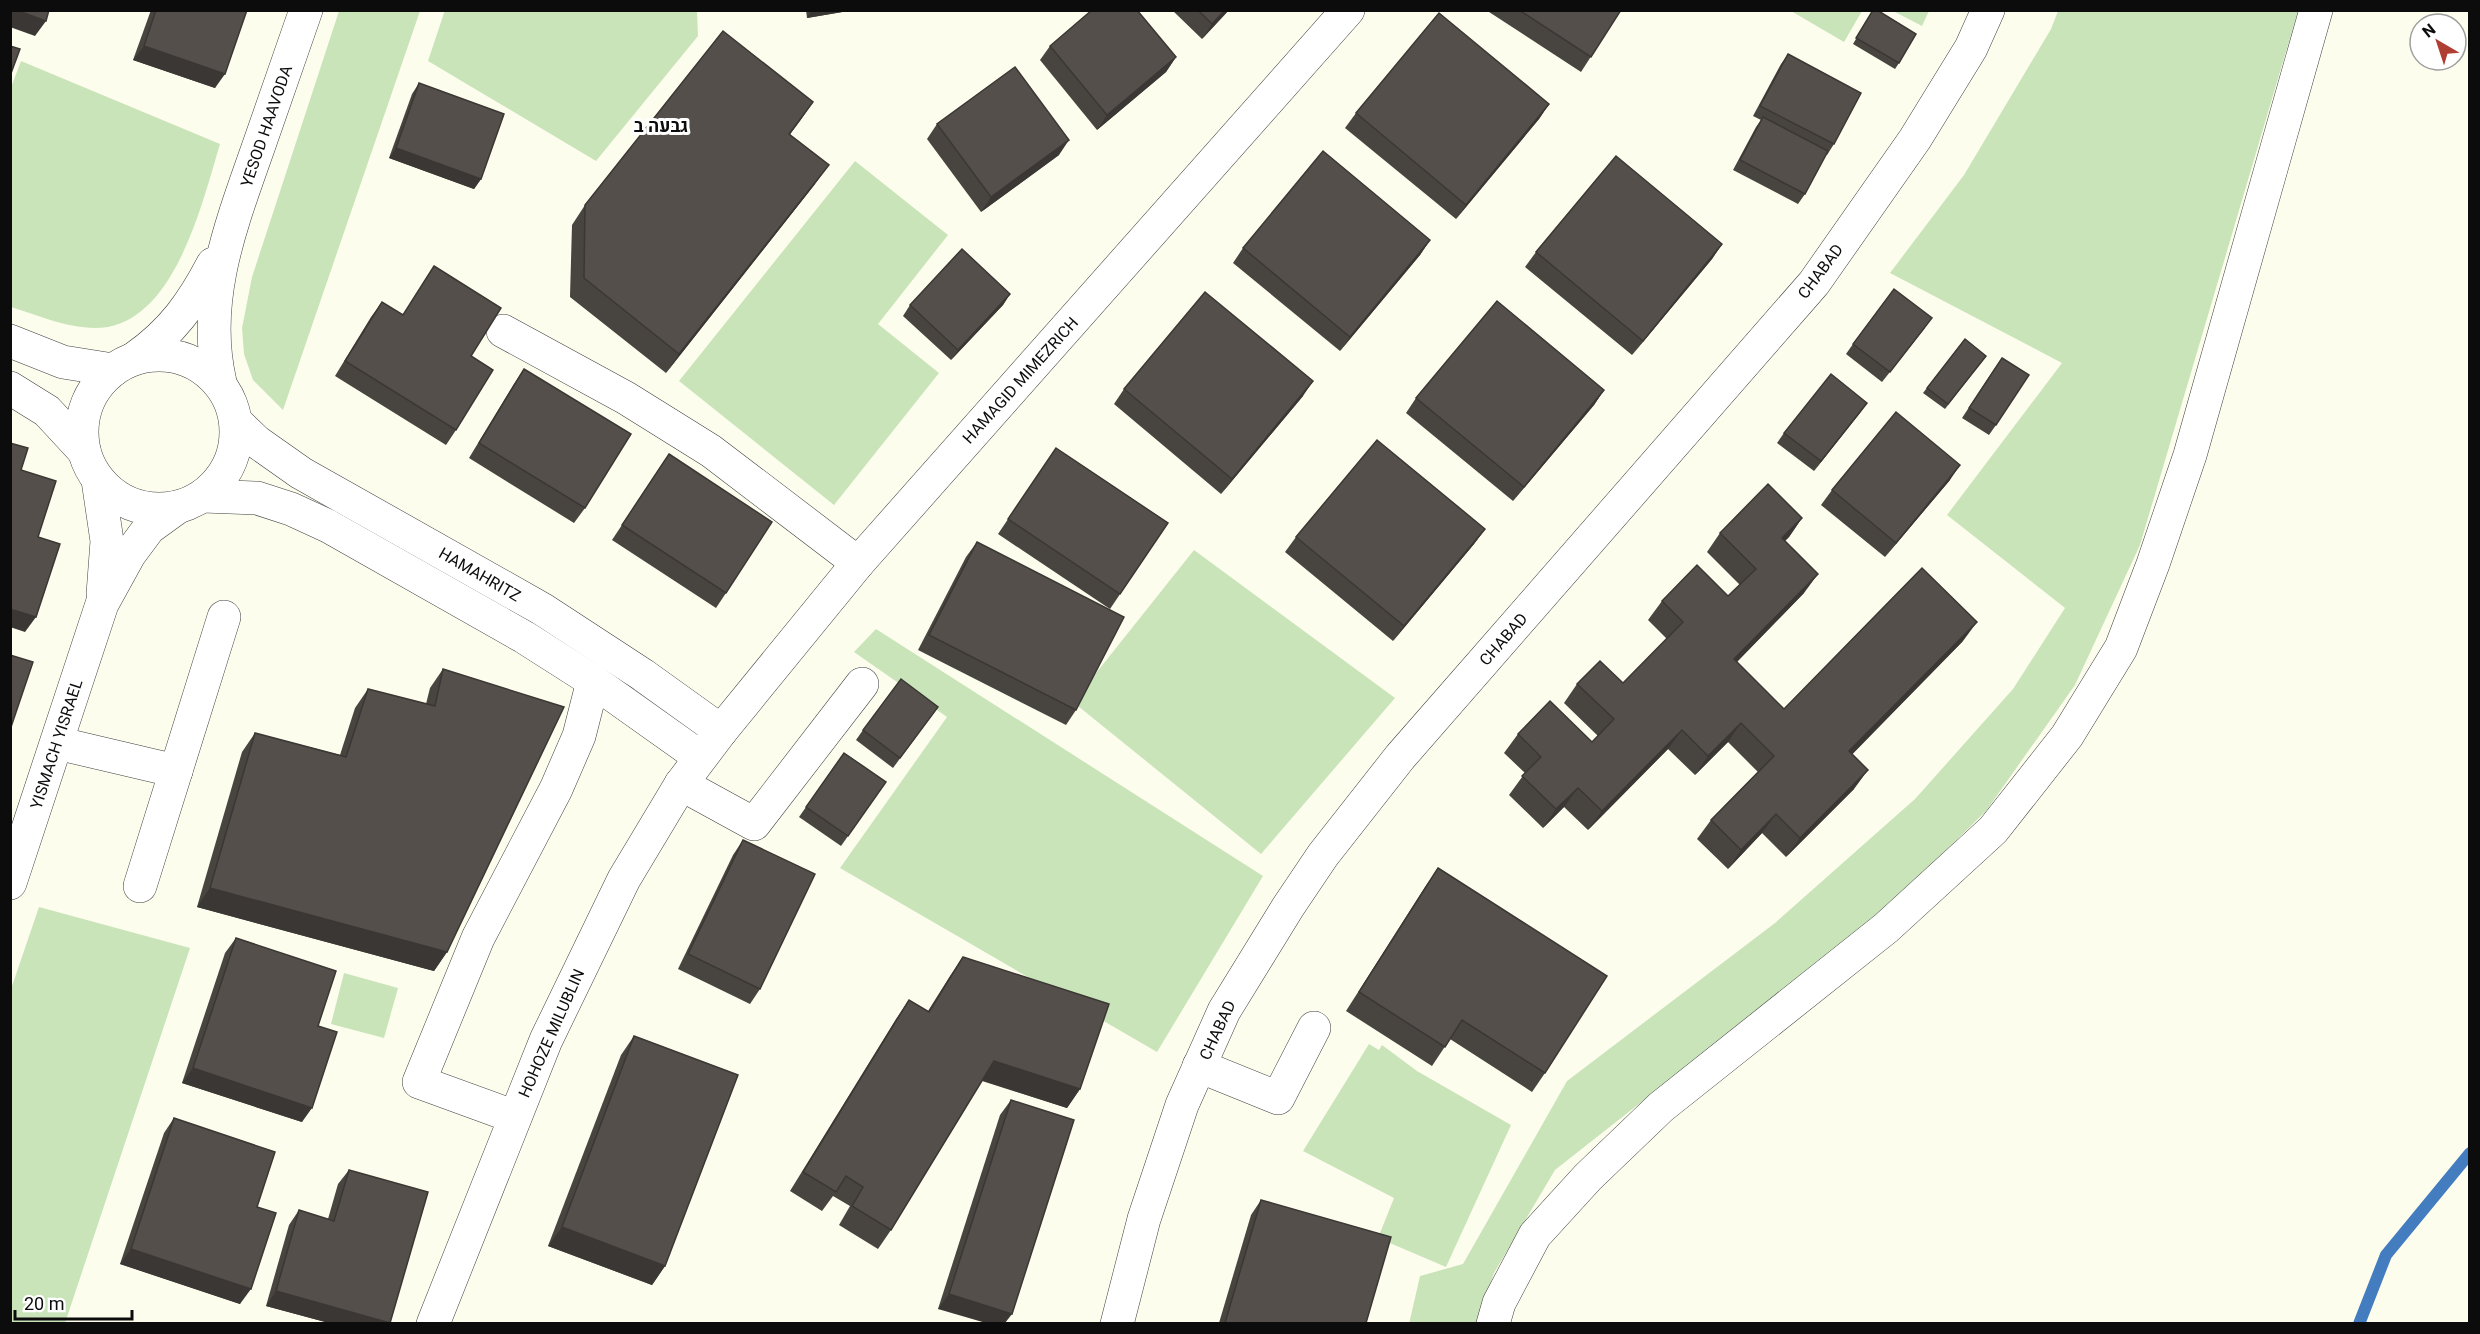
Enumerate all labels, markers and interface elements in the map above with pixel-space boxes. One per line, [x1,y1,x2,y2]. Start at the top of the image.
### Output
north arrow [2408,12,2468,72]
text: N [2417,18,2441,44]
street label: YESOD HAAVODA [235,62,299,191]
district label: גבעה ב [634,113,688,140]
street label: CHABAD [1792,239,1849,304]
street label: HAMAGID MIMEZRICH [957,312,1084,449]
street label: HAMAHRITZ [434,542,525,608]
street label: CHABAD [1474,608,1534,671]
street label: YISMACH YISRAEL [25,676,89,812]
street label: HOHOZE MILUBLIN [513,965,591,1102]
street label: CHABAD [1194,997,1242,1064]
scale bar [15,1283,132,1321]
text: 20 m [24,1291,64,1318]

